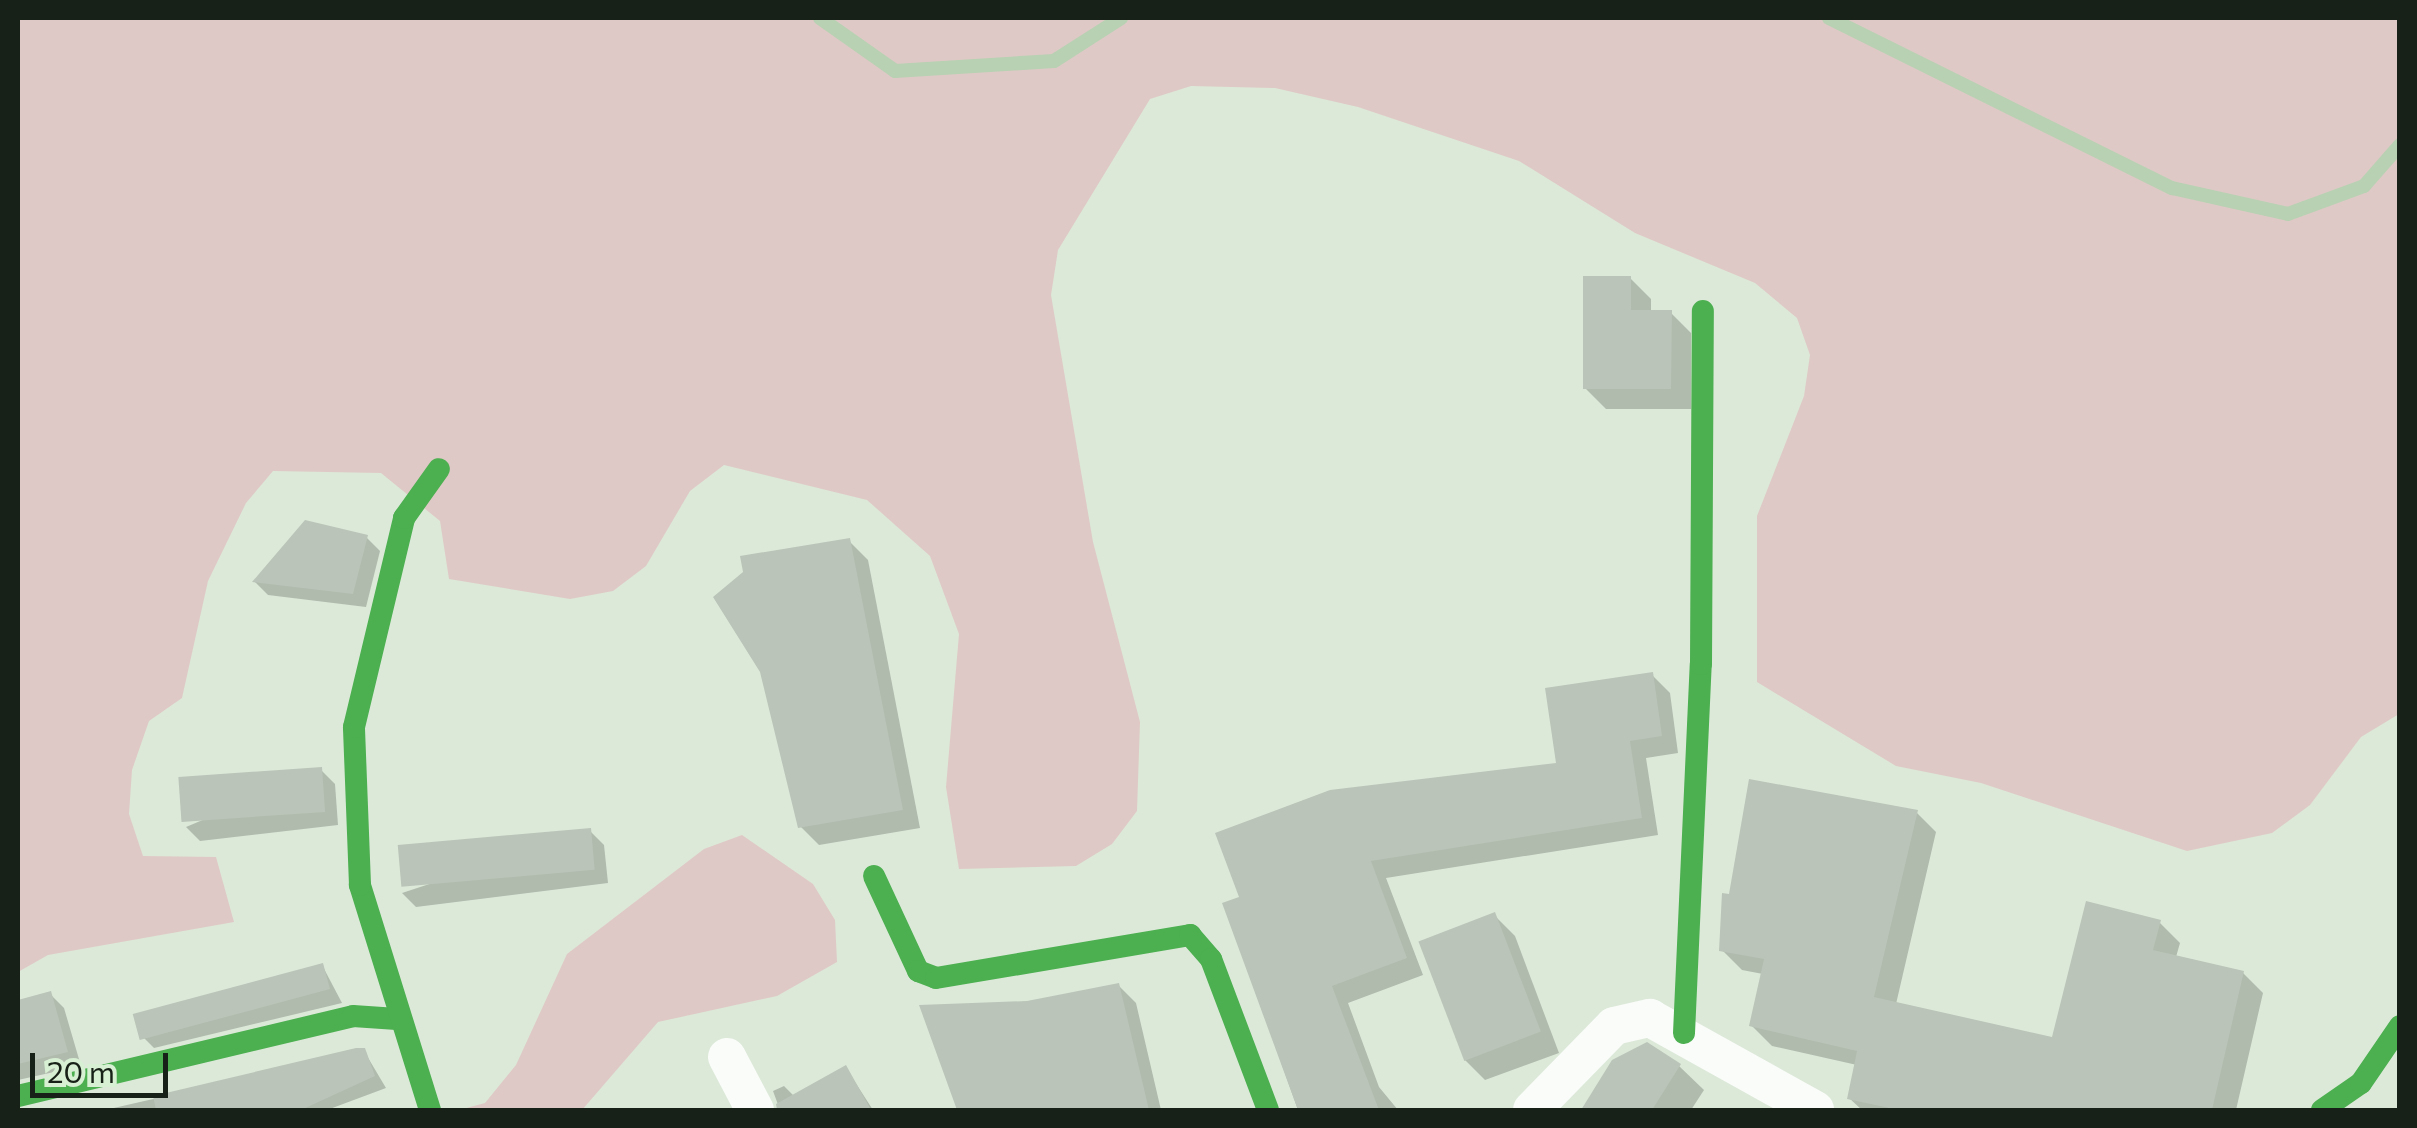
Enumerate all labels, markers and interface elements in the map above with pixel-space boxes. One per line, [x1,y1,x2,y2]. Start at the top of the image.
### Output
scale bar [35,1033,172,1095]
text: 20 m [47,1052,115,1089]

